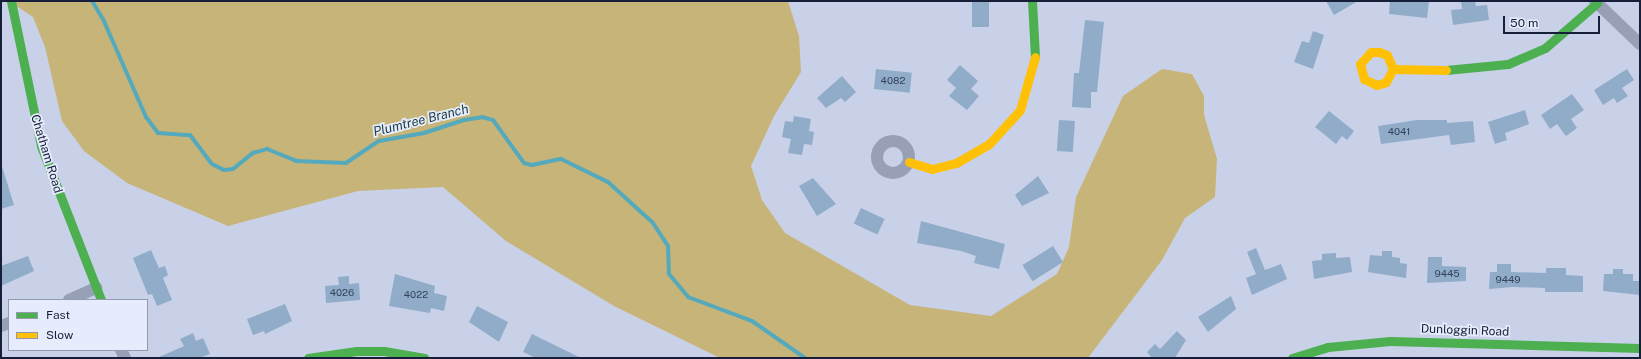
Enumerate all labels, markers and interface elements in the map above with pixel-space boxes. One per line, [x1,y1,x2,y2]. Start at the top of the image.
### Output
scale bar [1505,8,1602,34]
text: 50 m [1510,16,1538,30]
house number: 4082 [881,75,905,87]
water label: Plumtree Branch [372,102,470,140]
street label: Chatham Road [27,113,65,195]
house number: 4041 [1388,126,1410,138]
house number: 9445 [1434,268,1460,280]
house number: 9449 [1495,274,1521,286]
house number: 4026 [330,287,354,299]
house number: 4022 [404,289,428,301]
legend [8,299,148,351]
text: Fast [46,308,70,322]
street label: Dunloggin Road [1421,322,1509,340]
text: Slow [46,328,73,342]

